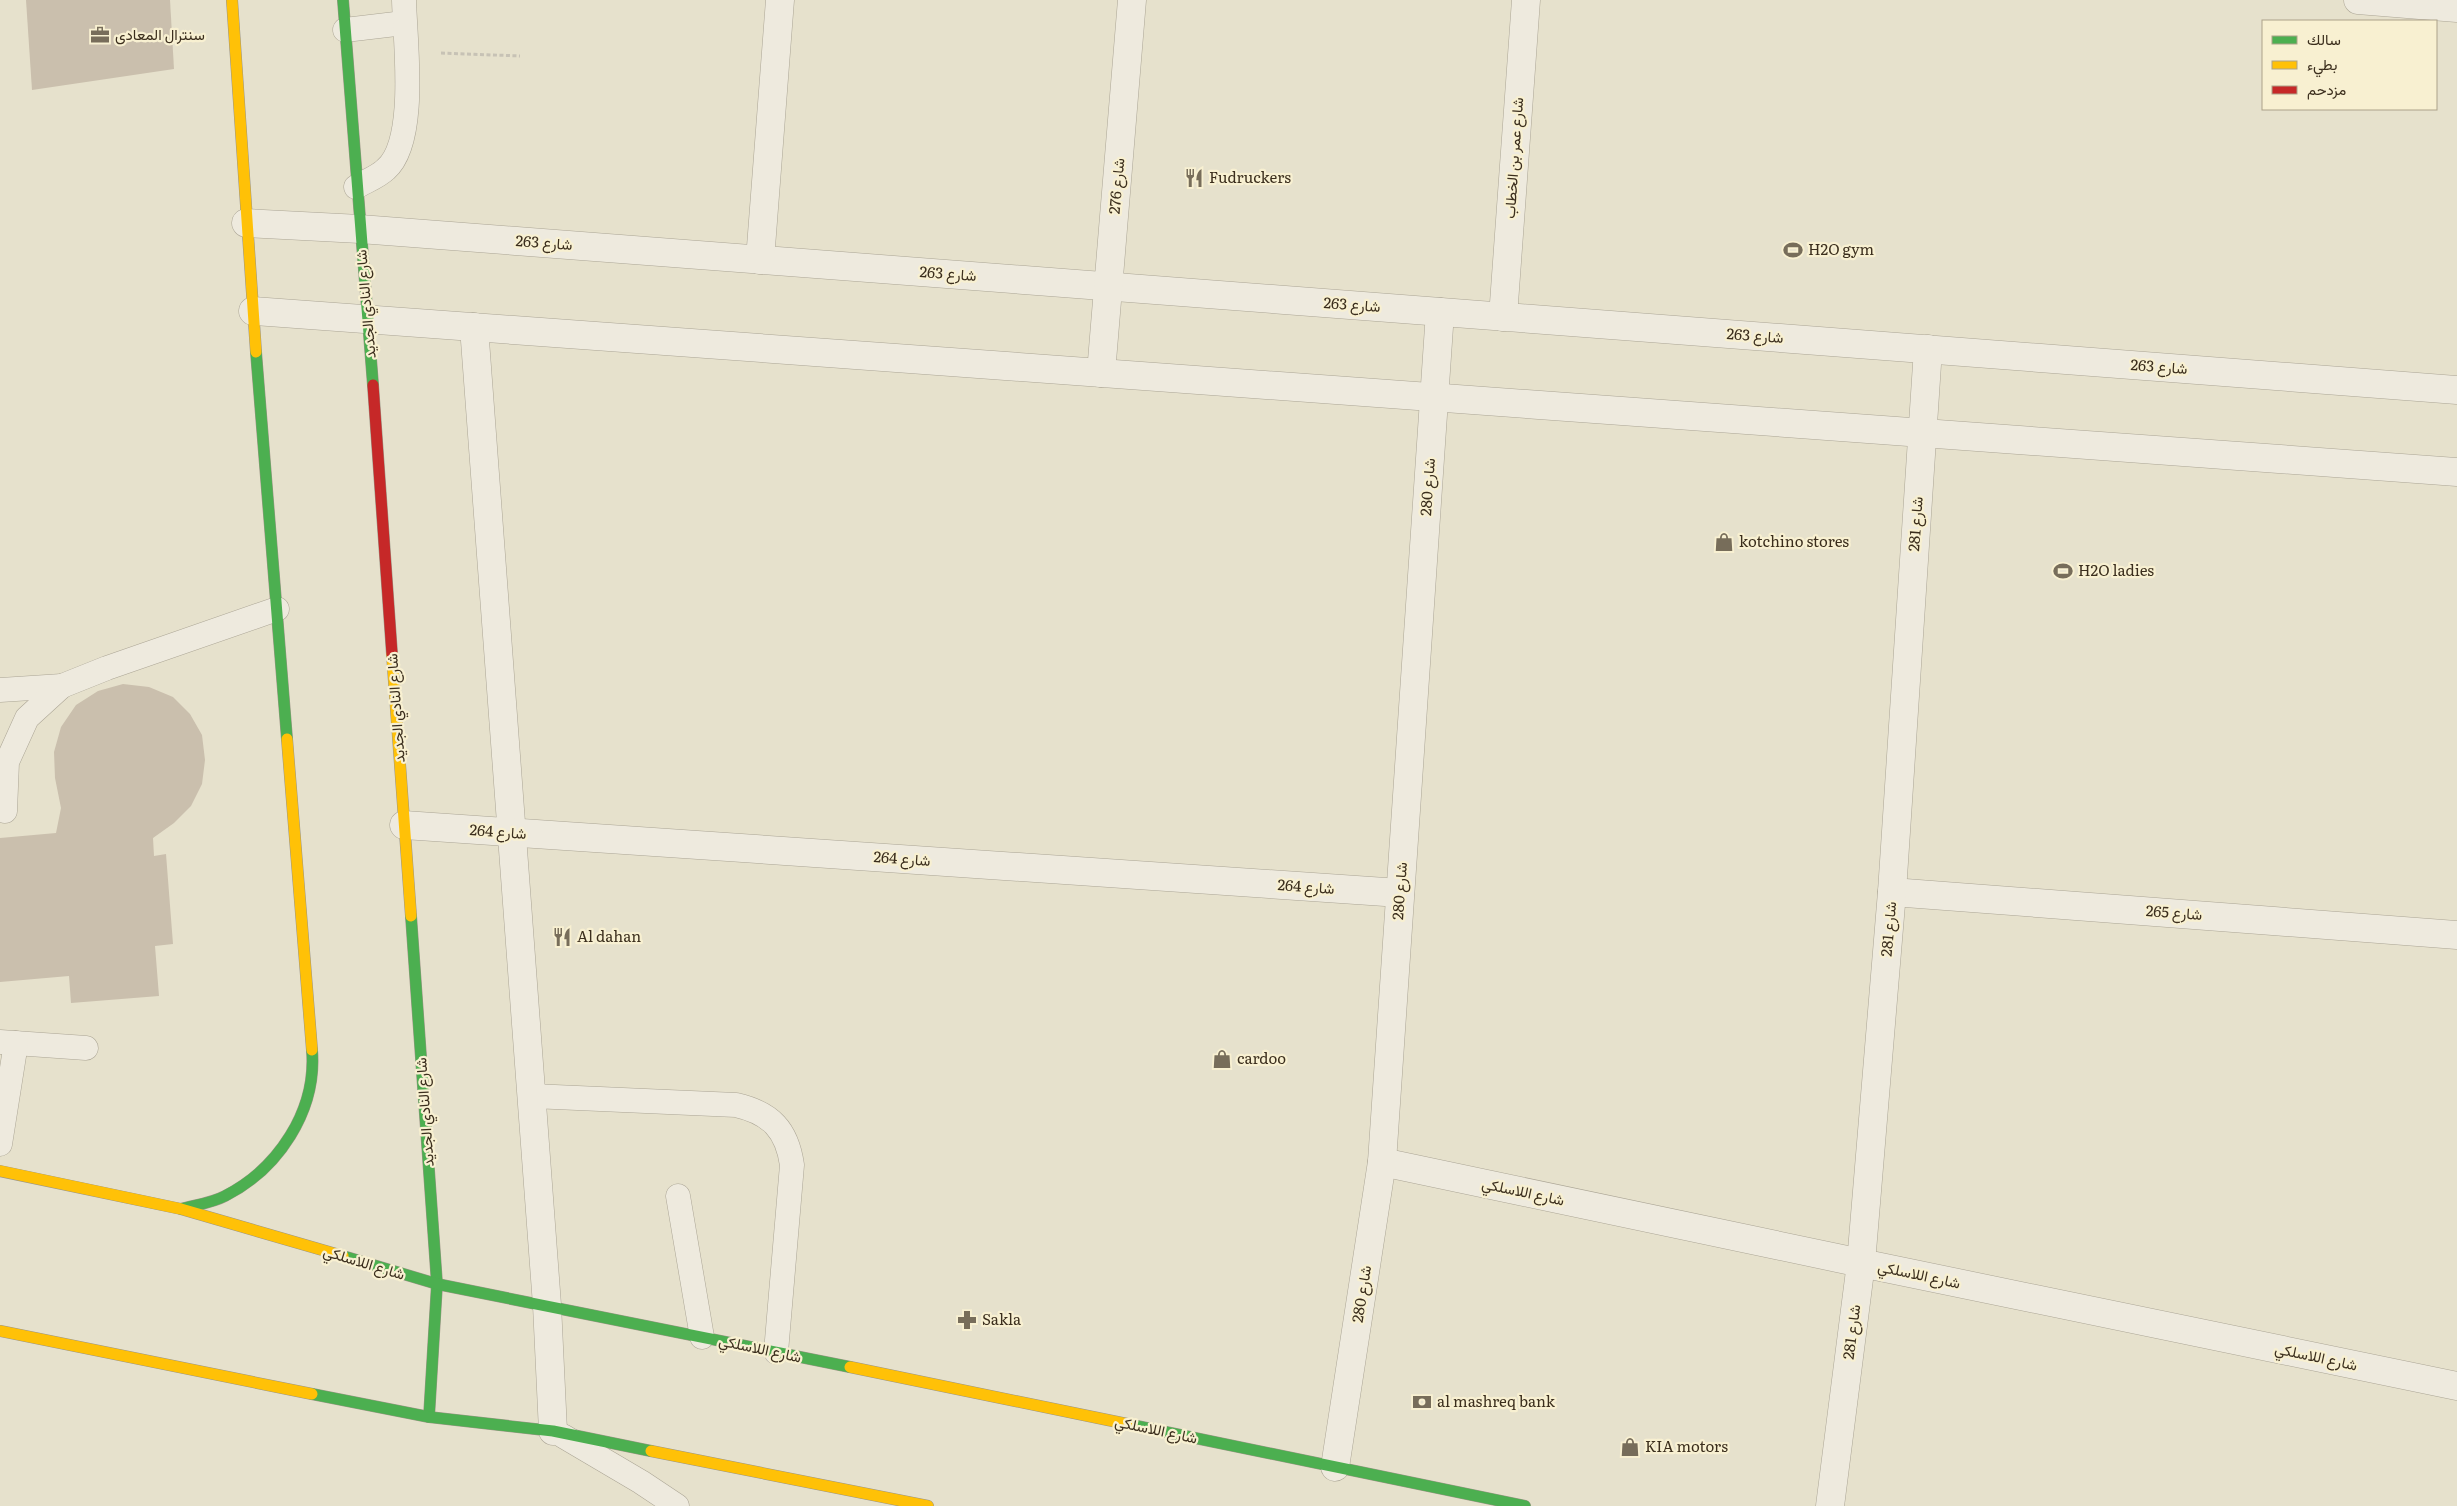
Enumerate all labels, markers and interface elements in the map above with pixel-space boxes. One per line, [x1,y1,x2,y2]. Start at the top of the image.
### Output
legend [2262,20,2437,110]
place label: سنترال المعادى [115,22,205,45]
office icon: سنترال المعادى [89,24,111,46]
text: سالك [2307,27,2341,50]
text: بطيء [2307,52,2337,78]
text: مزدحم [2307,77,2346,100]
street label: شارع عمر بن الخطاب [1497,96,1529,220]
street label: شارع 276 [1102,157,1130,215]
place label: Fudruckers [1209,165,1291,188]
restaurant icon: Fudruckers [1183,167,1205,189]
street label: شارع 263 [515,228,573,256]
place label: H2O gym [1808,237,1875,260]
sports icon: H2O gym [1782,239,1804,261]
street label: شارع النادي الجديد [348,248,384,360]
street label: شارع 263 [919,259,977,287]
street label: شارع 263 [1323,290,1381,318]
street label: شارع 263 [1726,321,1784,349]
street label: شارع 263 [2130,352,2188,380]
street label: شارع 280 [1413,457,1441,517]
street label: شارع 281 [1901,495,1929,552]
place label: kotchino stores [1739,529,1849,552]
shop icon: kotchino stores [1713,531,1735,553]
place label: H2O ladies [2078,558,2154,581]
sports icon: H2O ladies [2052,560,2074,582]
street label: شارع النادي الجديد [379,652,413,763]
street label: شارع 264 [469,817,528,845]
street label: شارع 264 [873,844,932,872]
street label: شارع 280 [1385,861,1413,921]
street label: شارع 264 [1277,872,1336,900]
street label: شارع 265 [2145,898,2203,926]
street label: شارع 281 [1874,900,1902,957]
place label: Al dahan [577,924,641,947]
restaurant icon: Al dahan [551,926,573,948]
place label: cardoo [1237,1046,1286,1069]
shop icon: cardoo [1211,1048,1233,1070]
street label: شارع النادي الجديد [408,1056,442,1167]
street label: شارع اللاسلكي [1479,1171,1567,1213]
street label: شارع اللاسلكي [320,1238,408,1288]
street label: شارع اللاسلكي [1875,1254,1963,1296]
street label: شارع 280 [1345,1263,1377,1324]
street label: شارع 281 [1836,1303,1866,1361]
place label: Sakla [982,1307,1022,1330]
pharmacy icon: Sakla [956,1309,978,1331]
street label: شارع اللاسلكي [716,1328,804,1370]
street label: شارع اللاسلكي [2272,1336,2360,1378]
place label: al mashreq bank [1437,1389,1556,1412]
bank icon: al mashreq bank [1411,1391,1433,1413]
street label: شارع اللاسلكي [1112,1409,1200,1451]
place label: KIA motors [1645,1434,1728,1457]
shop icon: KIA motors [1619,1436,1641,1458]

